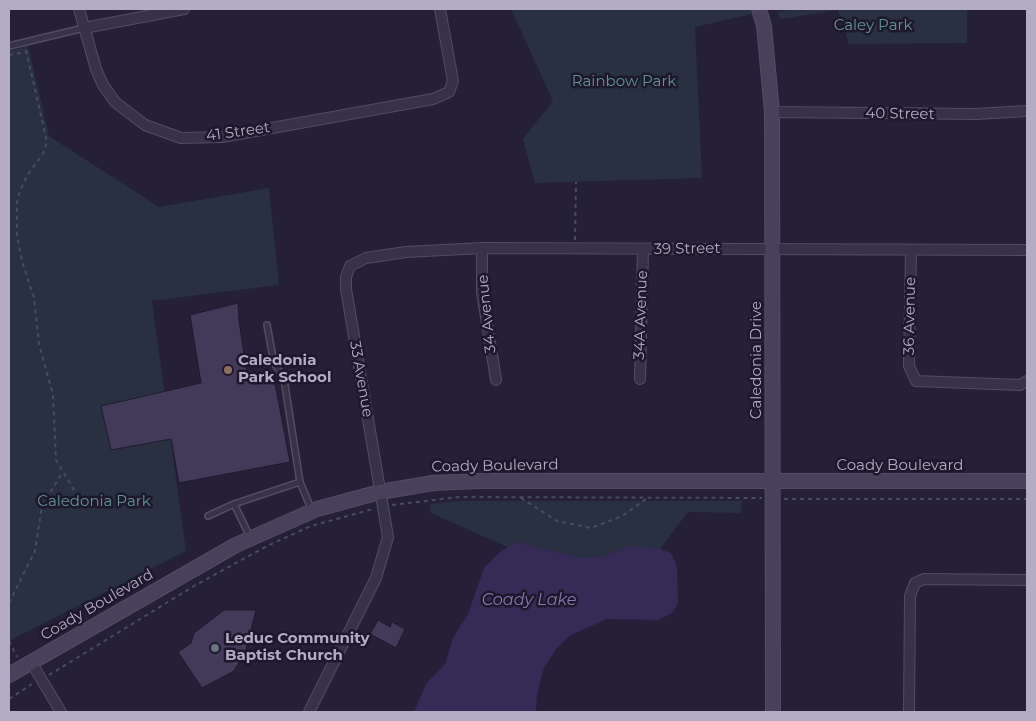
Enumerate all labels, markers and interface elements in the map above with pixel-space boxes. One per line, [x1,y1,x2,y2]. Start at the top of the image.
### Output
park label: Caley Park [834,17,912,35]
park label: Rainbow Park [572,73,676,91]
street label: 40 Street [865,104,935,124]
street label: 41 Street [205,119,271,145]
street label: 39 Street [653,239,721,259]
street label: 34A Avenue [630,270,652,360]
street label: 34 Avenue [474,274,500,354]
street label: 36 Avenue [900,277,920,355]
street label: Caledonia Drive [748,301,766,419]
street label: 33 Avenue [345,339,377,419]
place label: Caledonia Park School [238,352,331,387]
marker: Caledonia Park School [222,364,234,376]
street label: Coady Boulevard [431,456,559,476]
street label: Coady Boulevard [836,457,964,475]
park label: Caledonia Park [37,493,151,511]
street label: Coady Boulevard [37,565,157,645]
water label: Coady Lake [482,590,576,610]
place label: Leduc Community Baptist Church [225,630,369,665]
marker: Leduc Community Baptist Church [209,642,221,654]

